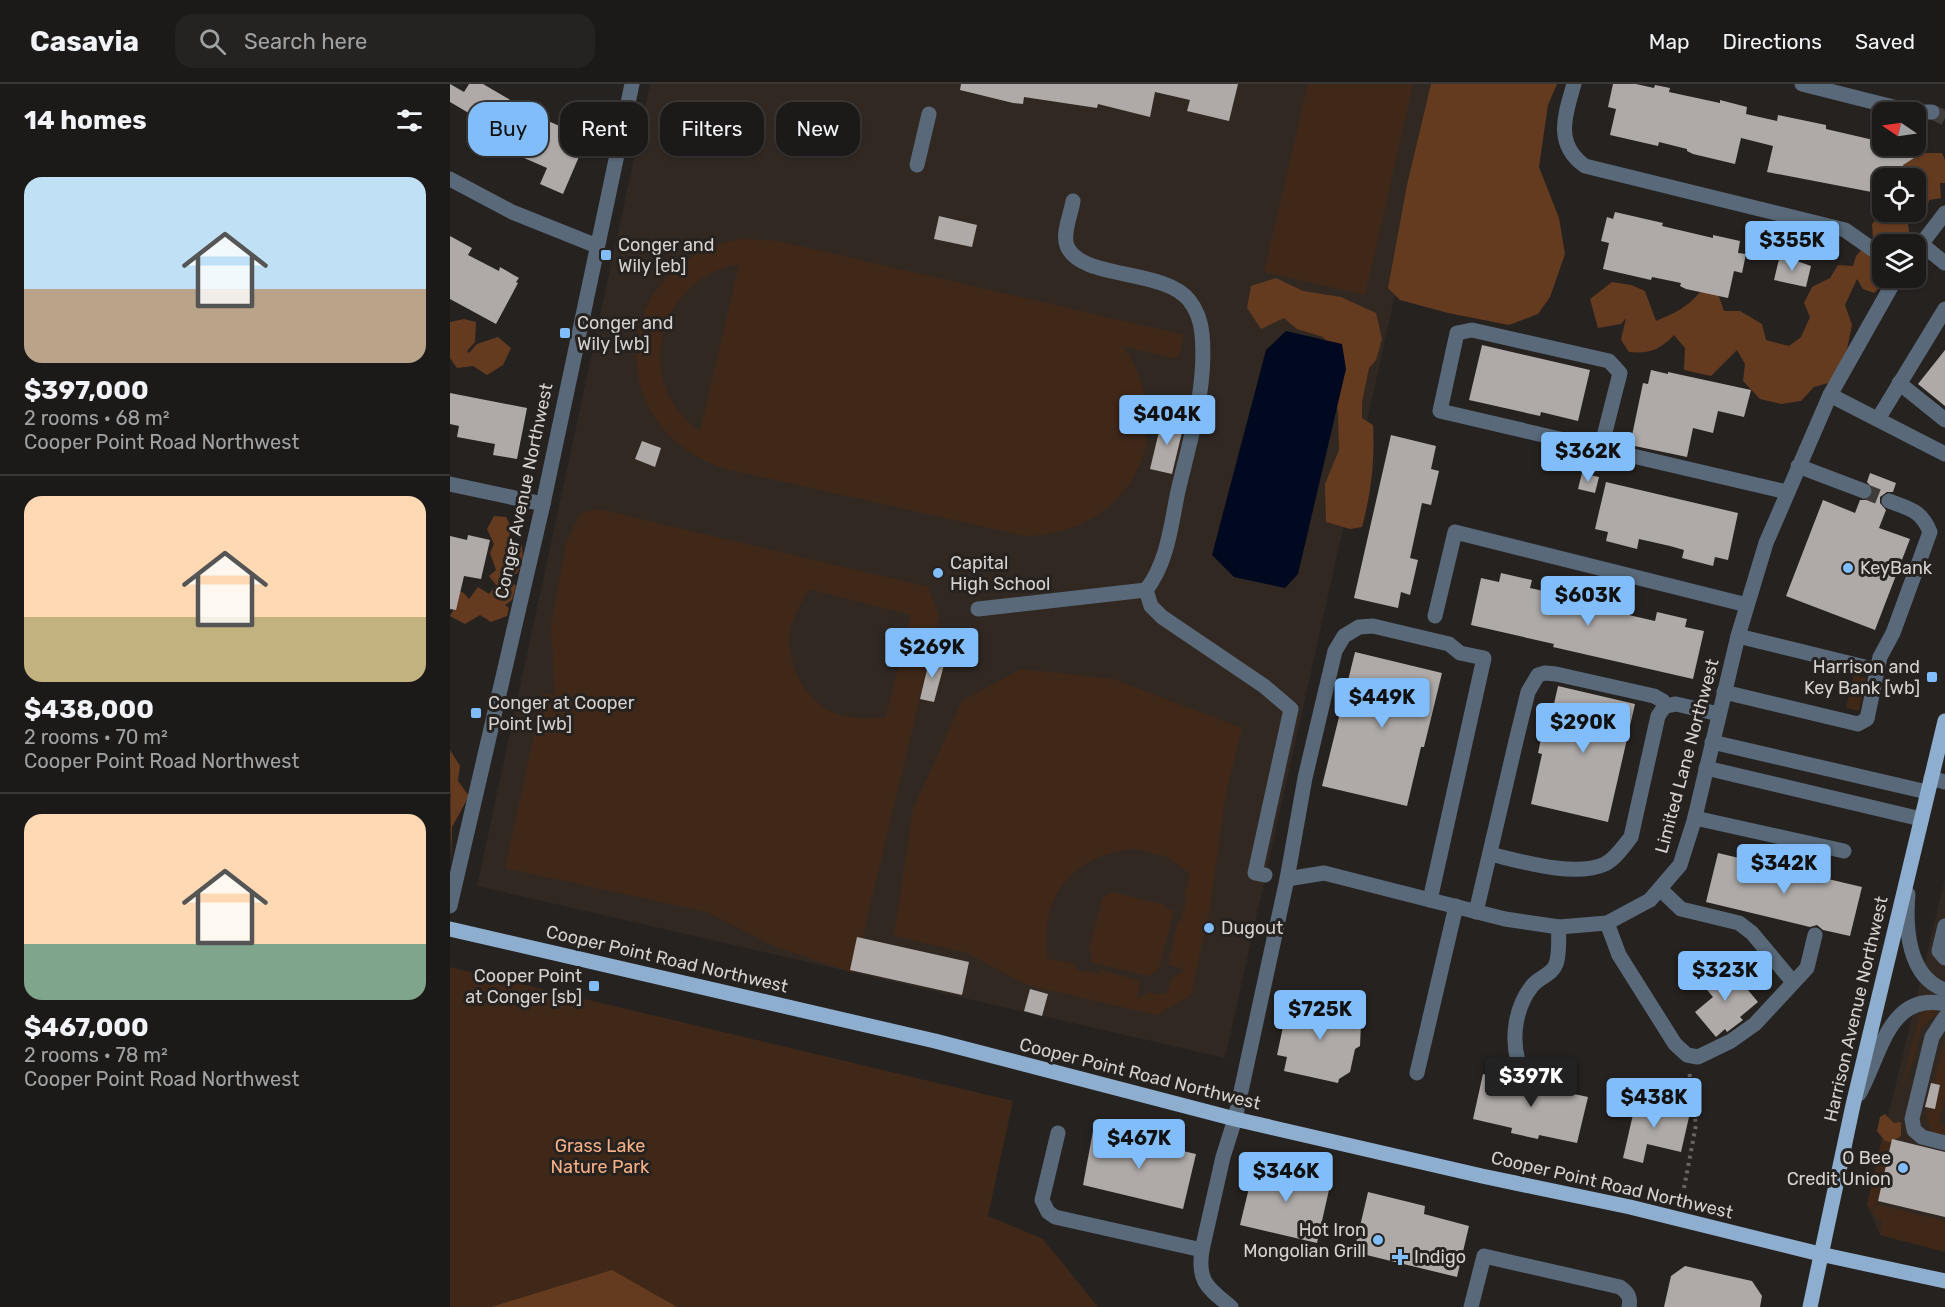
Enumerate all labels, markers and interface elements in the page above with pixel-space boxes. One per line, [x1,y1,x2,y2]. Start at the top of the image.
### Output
search box [175,14,595,68]
text: Casavia [30,25,139,58]
icon: search [196,25,229,58]
text: Search here [244,28,367,55]
text: Map [1649,29,1690,54]
text: Directions [1723,29,1822,54]
text: Saved [1855,29,1915,54]
chip: Buy [468,102,548,156]
chip: Rent [560,102,648,156]
chip: Filters [660,102,764,156]
chip: New [776,102,860,156]
north arrow [1872,102,1926,156]
map controls [1872,102,1926,288]
icon: filters [393,104,426,137]
text: 14 homes [24,105,147,136]
button: locate [1872,168,1926,222]
icon: home [171,216,279,324]
pin: $355K [1750,221,1834,272]
text: $355K [1759,228,1825,252]
place label: Conger and Wily [eb] [618,234,714,277]
button: layers [1872,234,1926,288]
marker: Conger and Wily [eb] [599,248,613,262]
place label: Conger and Wily [wb] [577,312,673,355]
marker: Conger and Wily [wb] [558,326,572,340]
text: $397,000 [24,375,149,406]
street label: Conger Avenue Northwest [490,381,558,601]
pin: $404K [1125,395,1209,446]
text: $404K [1133,402,1201,426]
text: 2 rooms · 68 m² [24,406,170,430]
text: Cooper Point Road Northwest [24,430,299,454]
pin: $362K [1546,432,1630,483]
text: $362K [1555,439,1621,463]
icon: home [171,535,279,643]
place label: Capital High School [950,552,1050,595]
place label: KeyBank [1860,557,1933,579]
marker: KeyBank [1841,561,1855,575]
marker: Capital High School [931,566,945,580]
pin: $603K [1546,576,1630,627]
text: $603K [1555,583,1621,607]
pin: $269K [890,628,974,679]
text: $269K [899,635,965,659]
street label: Limited Lane Northwest [1650,656,1724,856]
place label: Harrison and Key Bank [wb] [1804,656,1920,699]
marker: Harrison and Key Bank [wb] [1925,670,1939,684]
pin: $449K [1340,678,1424,729]
text: $449K [1349,685,1415,709]
place label: Conger at Cooper Point [wb] [488,692,635,735]
text: $438,000 [24,694,154,725]
pin: $290K [1541,703,1625,754]
marker: Conger at Cooper Point [wb] [469,706,483,720]
text: $290K [1550,710,1616,734]
text: 2 rooms · 70 m² [24,725,168,749]
text: Cooper Point Road Northwest [24,749,299,773]
pin: $342K [1742,844,1826,895]
text: $342K [1751,851,1817,875]
icon: home [171,853,279,961]
street label: Harrison Avenue Northwest [1819,894,1893,1124]
place label: Dugout [1221,917,1283,939]
street label: Cooper Point Road Northwest [544,920,790,998]
marker: Dugout [1202,921,1216,935]
pin: $323K [1683,951,1767,1002]
text: $323K [1692,958,1758,982]
place label: Cooper Point at Conger [sb] [465,965,582,1008]
marker: Cooper Point at Conger [sb] [587,979,601,993]
pin: $725K [1278,990,1362,1041]
text: $725K [1288,997,1352,1021]
text: $467,000 [24,1012,149,1043]
street label: Cooper Point Road Northwest [1017,1033,1263,1115]
text: 2 rooms · 78 m² [24,1043,168,1067]
pin: $397K [1489,1057,1573,1108]
text: $397K [1499,1064,1563,1088]
text: Cooper Point Road Northwest [24,1067,299,1091]
pin: $438K [1612,1078,1696,1129]
text: $438K [1621,1085,1688,1109]
pin: $467K [1097,1119,1181,1170]
text: $467K [1107,1126,1171,1150]
park label: Grass Lake Nature Park [551,1135,650,1178]
street label: Cooper Point Road Northwest [1489,1146,1735,1224]
place label: O Bee Credit Union [1787,1147,1891,1190]
pin: $346K [1244,1152,1328,1203]
text: $346K [1253,1159,1319,1183]
marker: O Bee Credit Union [1896,1161,1910,1175]
place label: Hot Iron Mongolian Grill [1243,1219,1366,1262]
marker: Hot Iron Mongolian Grill [1371,1233,1385,1247]
place label: Indigo [1414,1246,1466,1268]
marker: Indigo [1391,1248,1409,1266]

